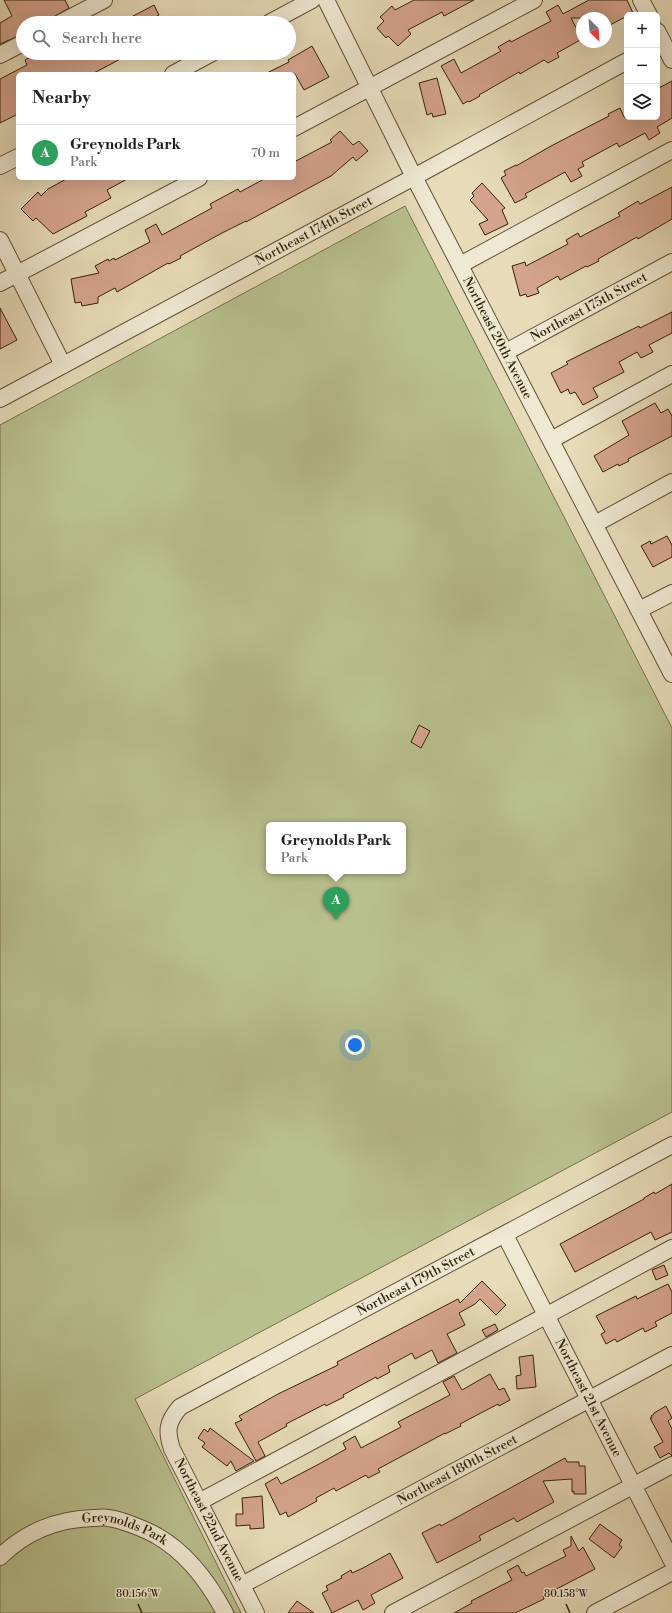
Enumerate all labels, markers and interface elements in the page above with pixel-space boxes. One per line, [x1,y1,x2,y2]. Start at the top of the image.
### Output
north arrow [576,12,612,48]
map controls [624,12,660,120]
button: + [624,12,660,48]
search box [16,16,296,60]
icon: search [30,27,52,49]
text: Search here [62,29,142,48]
button: − [624,48,660,84]
button: layers [624,84,660,120]
text: Nearby [32,87,91,109]
text: Greynolds Park [70,135,181,154]
text: A [40,145,50,161]
text: 70 m [251,145,280,161]
text: Park [70,154,97,170]
street label: Northeast 174th Street [252,193,375,269]
street label: Northeast 175th Street [527,269,650,345]
street label: Northeast 20th Avenue [459,274,536,402]
popup [266,822,406,874]
text: Greynolds Park [281,831,391,850]
text: Park [281,850,308,866]
pin: A [323,887,349,920]
your location [345,1035,365,1055]
street label: Northeast 179th Street [354,1243,478,1319]
street label: Northeast 21st Avenue [551,1336,626,1460]
street label: Northeast 180th Street [394,1431,520,1509]
street label: Northeast 22nd Avenue [171,1455,247,1585]
street label: Greynolds Park [81,1509,172,1549]
text: 80.156°W [116,1588,161,1600]
text: 80.158°W [544,1588,589,1600]

